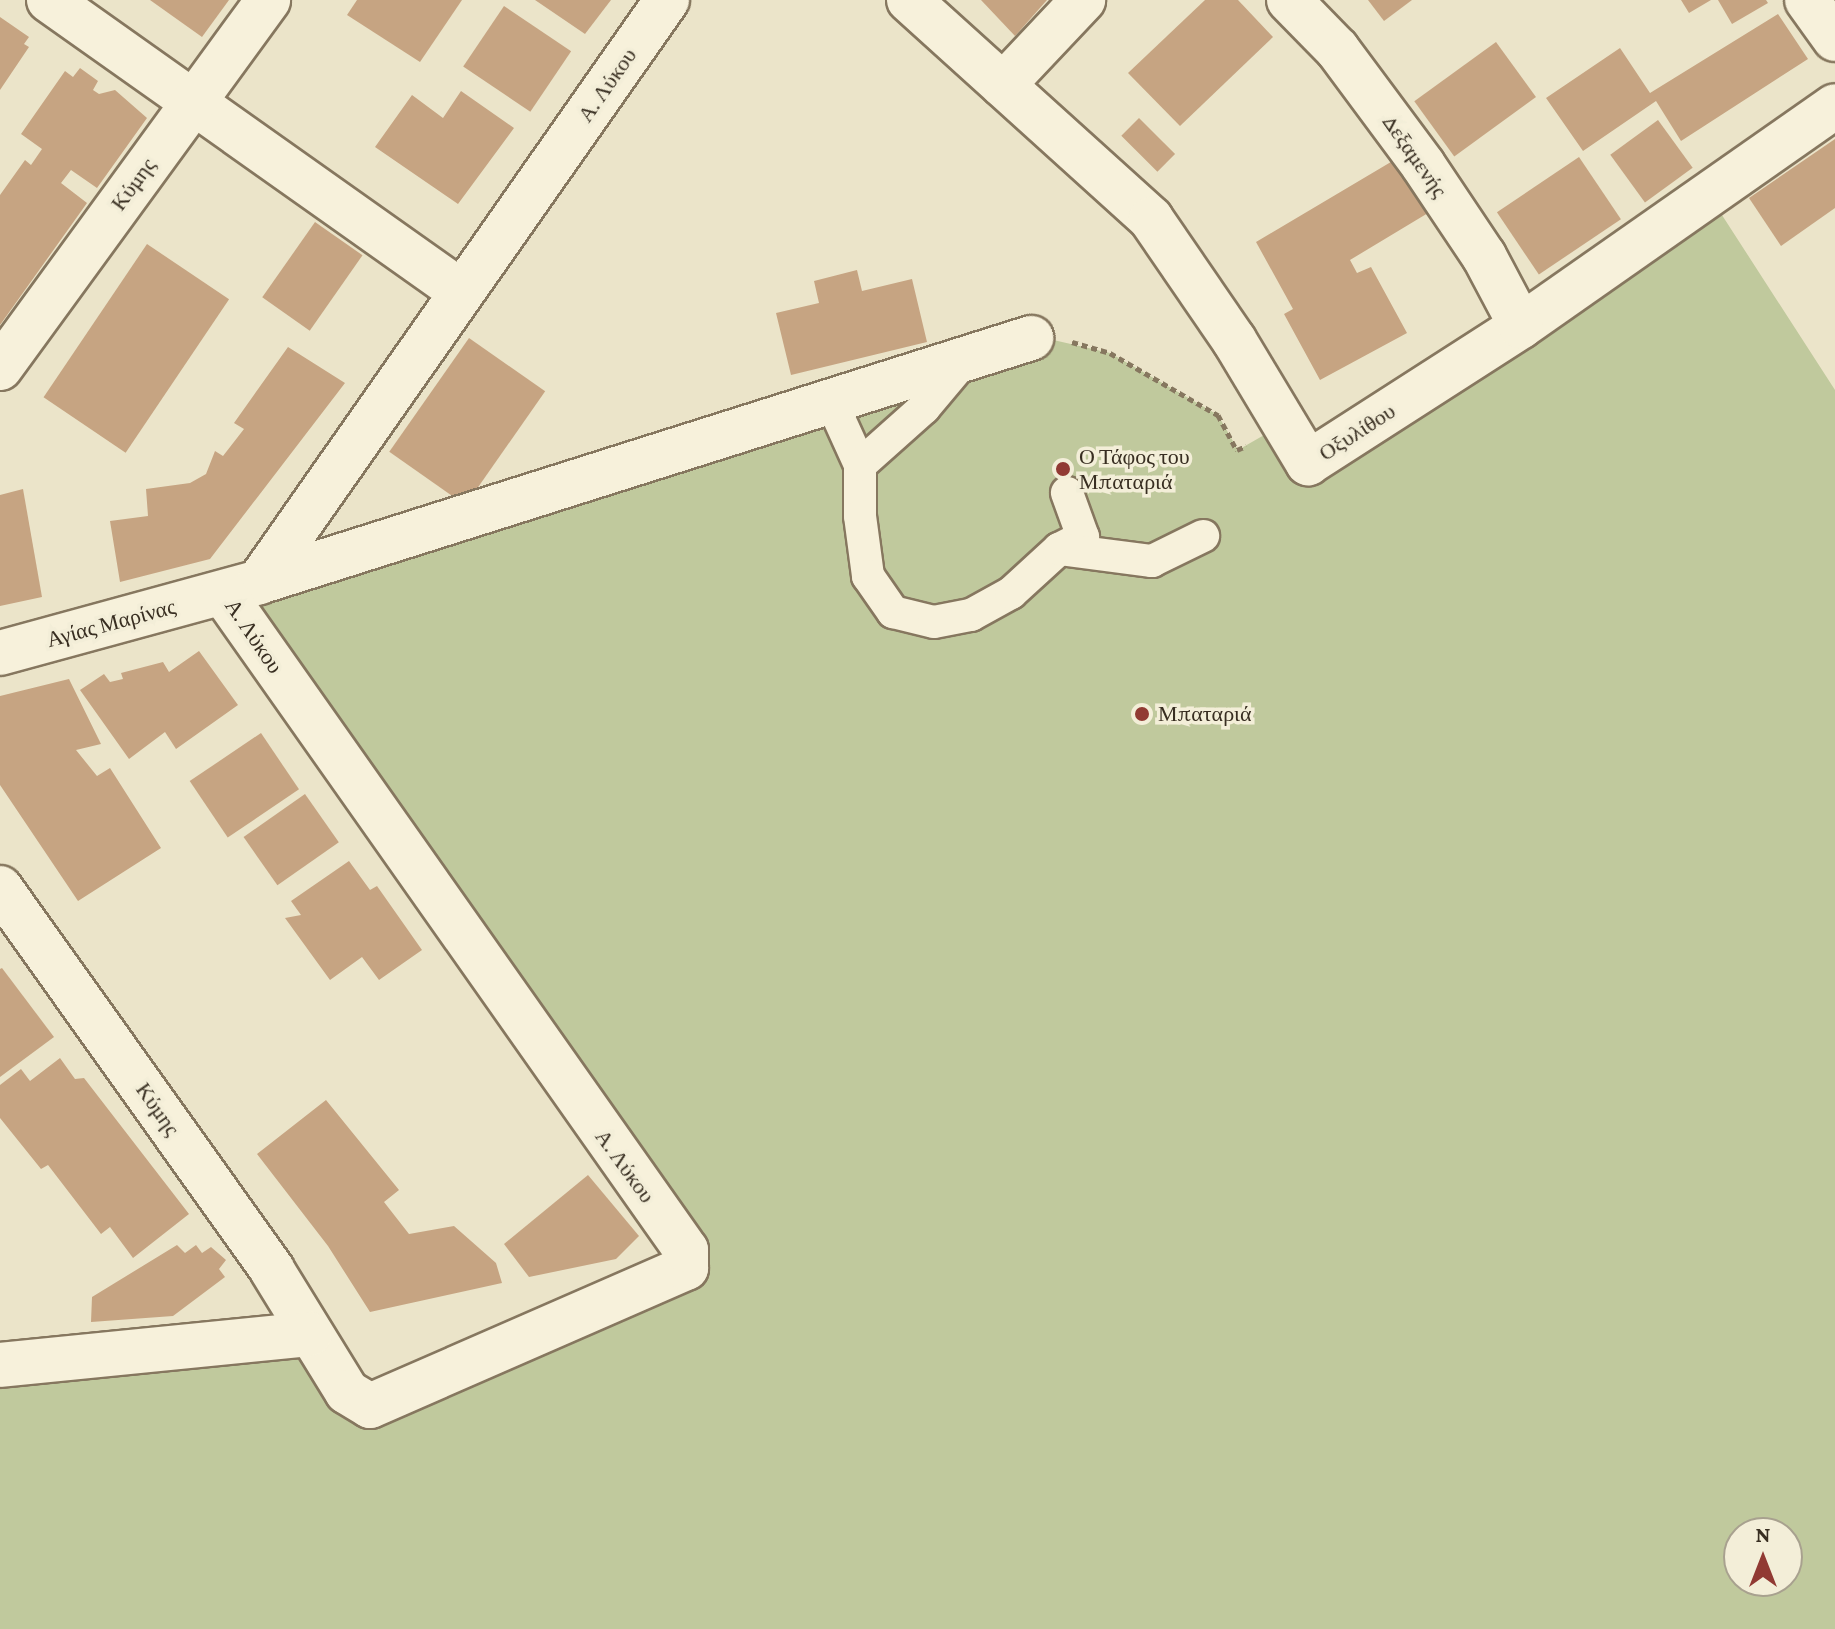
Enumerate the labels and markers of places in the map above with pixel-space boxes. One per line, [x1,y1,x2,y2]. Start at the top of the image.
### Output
place label: Ο Τάφος του Μπαταριά [1079,443,1190,494]
marker: Ο Τάφος του Μπαταριά [1054,460,1072,478]
place label: Μπαταριά [1158,701,1252,727]
marker: Μπαταριά [1133,705,1151,723]

